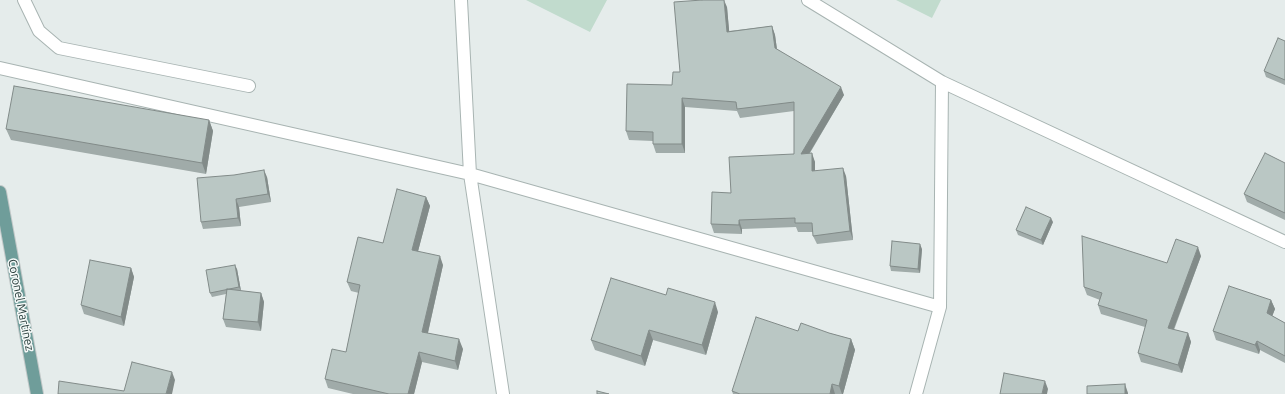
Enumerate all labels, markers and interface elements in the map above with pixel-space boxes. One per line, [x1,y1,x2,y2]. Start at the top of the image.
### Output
street label: Coronel Martínez [5,258,37,352]

